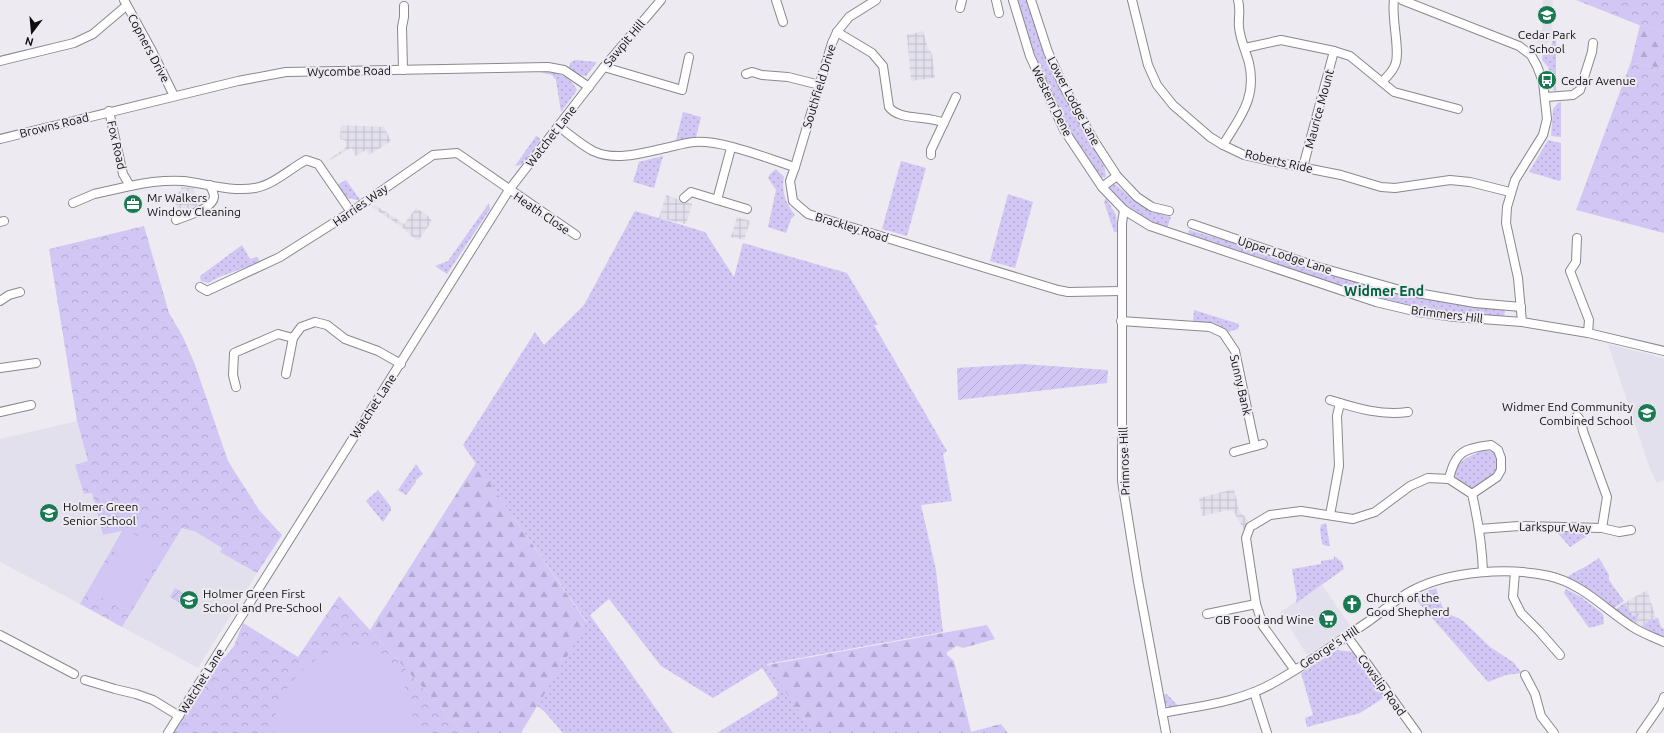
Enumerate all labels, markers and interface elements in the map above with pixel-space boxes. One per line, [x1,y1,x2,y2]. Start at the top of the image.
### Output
school or university icon: Cedar Park School [1536,4,1558,26]
north arrow [12,12,52,52]
street label: Copners Drive [125,12,173,84]
street label: Sawpit Hill [601,17,647,69]
place label: Cedar Park School [1518,28,1576,55]
text: N [24,35,35,49]
street label: Southfield Drive [800,42,838,130]
street label: Lower Lodge Lane [1045,54,1103,148]
street label: Wycombe Road [307,64,391,78]
street label: Western Dene [1029,64,1075,138]
street label: Maurice Mount [1302,68,1336,150]
bus stop icon: Cedar Avenue [1536,69,1558,91]
place label: Cedar Avenue [1561,74,1636,87]
street label: Watchet Lane [523,103,579,169]
street label: Browns Road [18,110,90,140]
street label: Fox Road [105,119,129,171]
street label: Roberts Ride [1244,147,1314,175]
street label: Harries Way [330,181,390,229]
street label: Heath Close [511,189,573,237]
place label: Mr Walkers Window Cleaning [147,191,241,218]
office icon: Mr Walkers Window Cleaning [122,193,144,215]
street label: Brackley Road [814,210,890,244]
street label: Upper Lodge Lane [1236,234,1334,276]
district label: Widmer End [1344,283,1424,299]
street label: Brimmers Hill [1410,303,1484,325]
street label: Sunny Bank [1228,353,1254,417]
street label: Watchet Lane [347,371,399,441]
place label: Widmer End Community Combined School [1502,400,1633,427]
school or university icon: Widmer End Community Combined School [1636,402,1658,424]
street label: Primrose Hill [1116,426,1132,496]
place label: Holmer Green Senior School [63,500,138,527]
school or university icon: Holmer Green Senior School [38,502,60,524]
street label: Larkspur Way [1519,520,1591,534]
place label: Holmer Green First School and Pre-School [203,587,322,614]
school or university icon: Holmer Green First School and Pre-School [178,589,200,611]
place label: Church of the Good Shepherd [1366,591,1450,618]
church icon: Church of the Good Shepherd [1341,593,1363,615]
supermarket icon: GB Food and Wine [1317,608,1339,630]
place label: GB Food and Wine [1215,613,1314,626]
street label: George's Hill [1297,623,1361,671]
street label: Watchet Lane [176,646,226,716]
street label: Cowslip Road [1355,652,1409,718]

